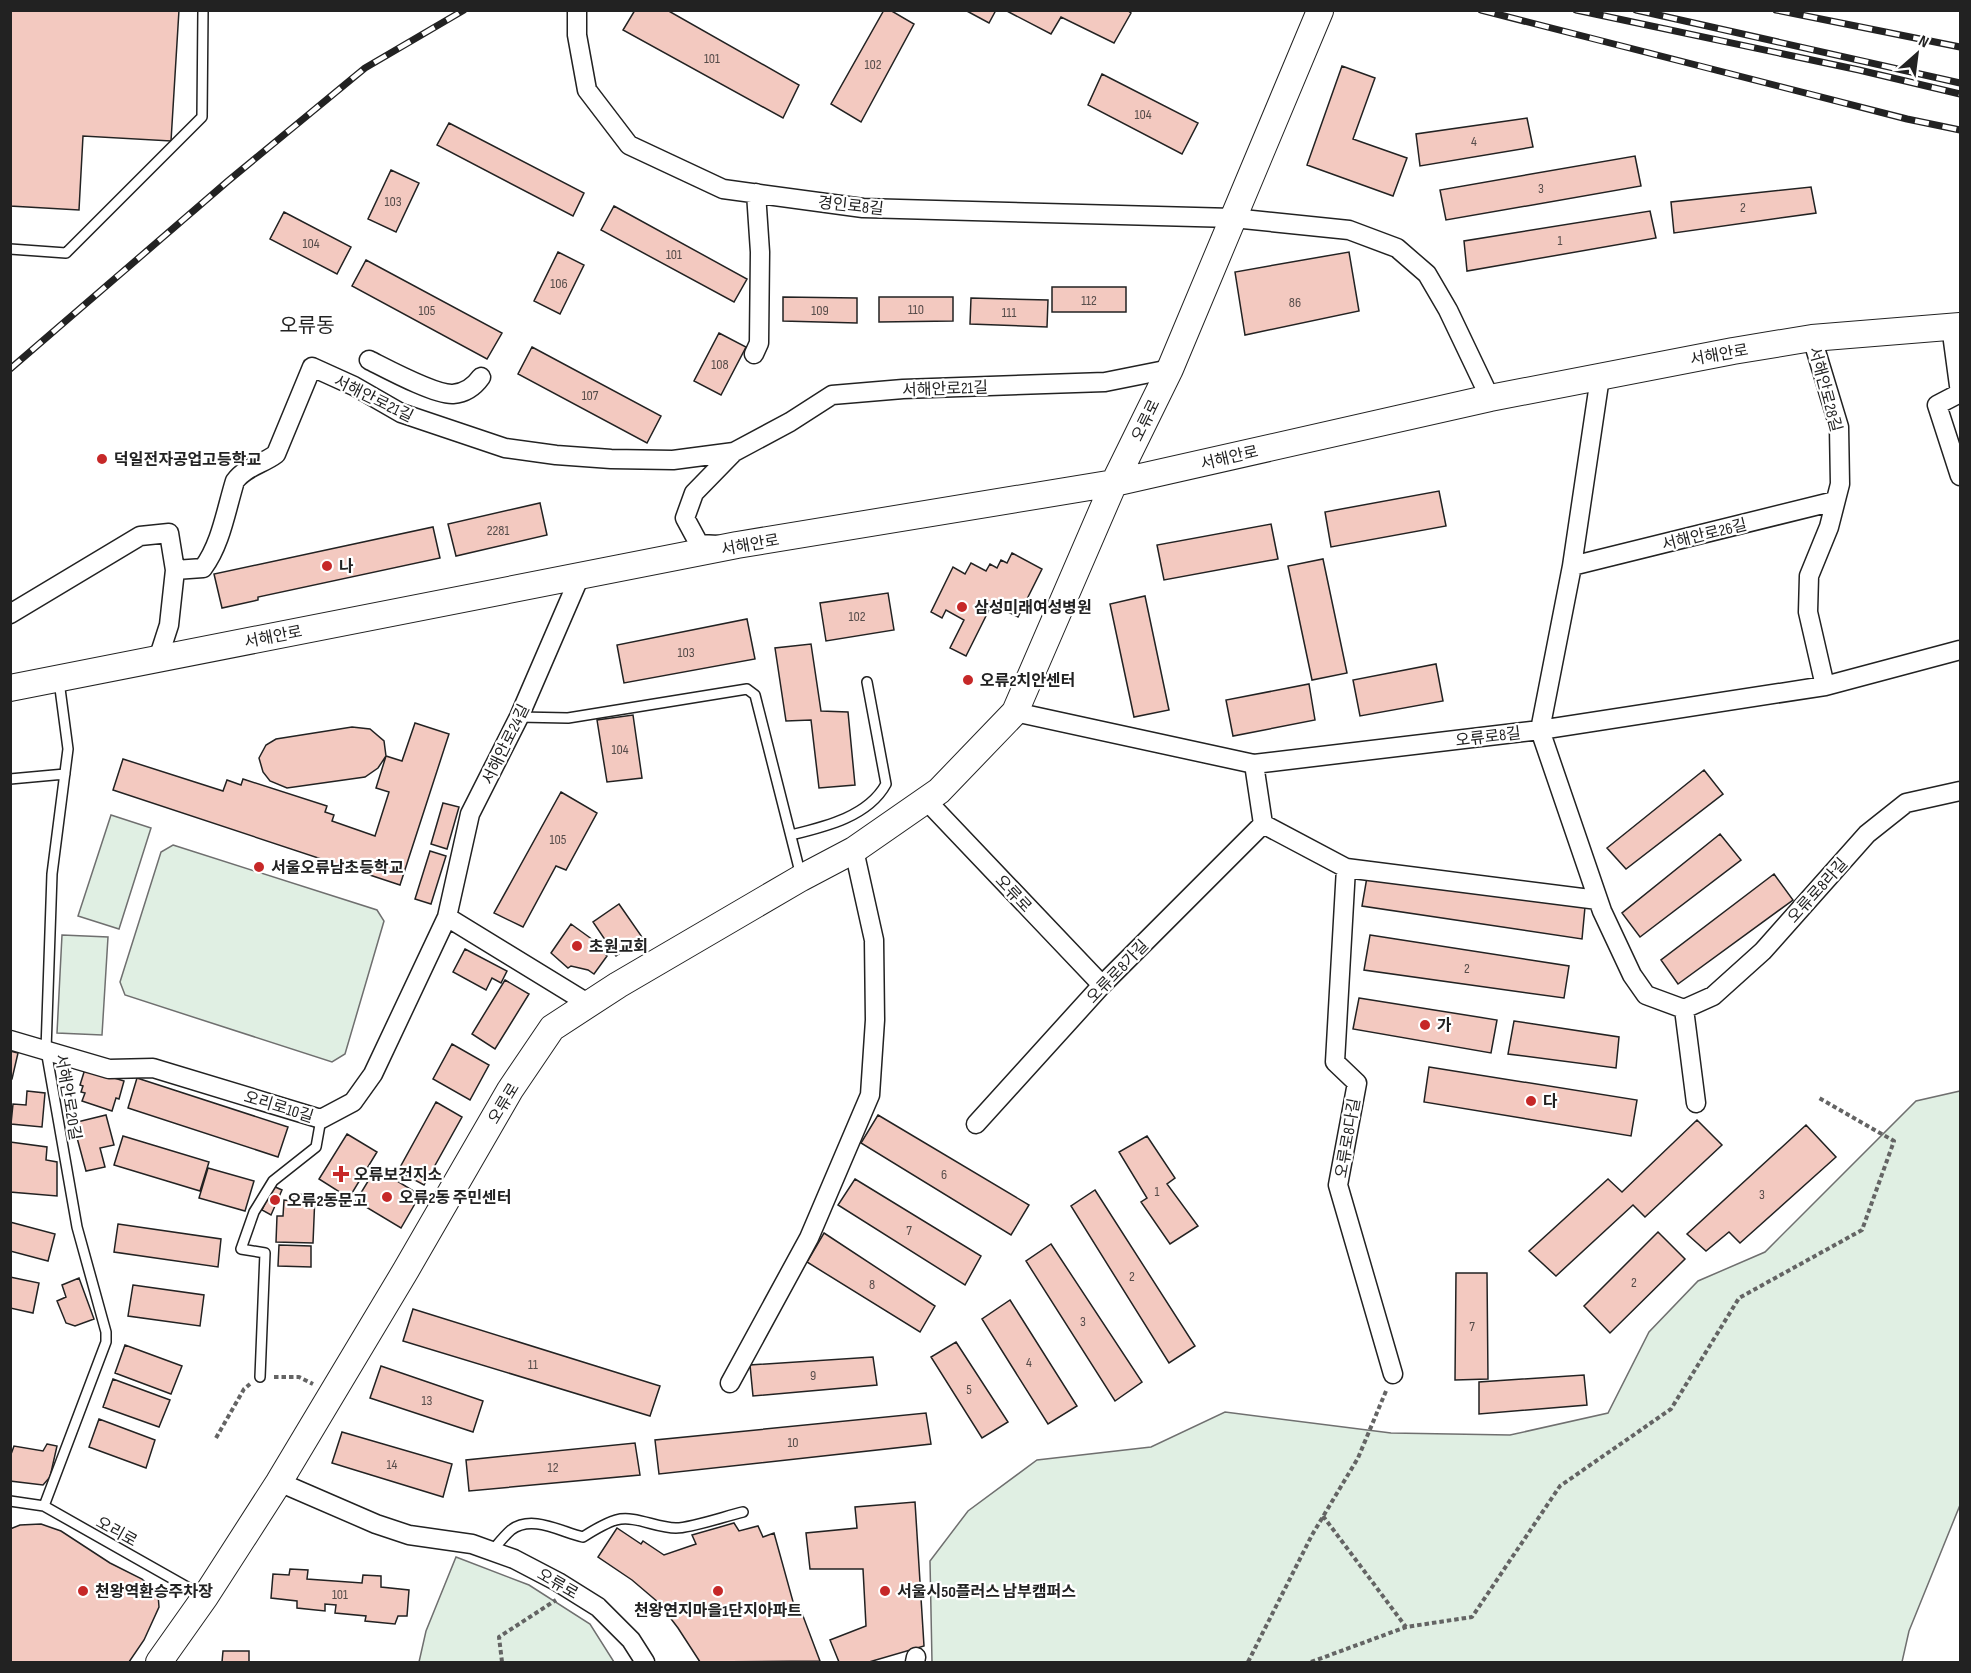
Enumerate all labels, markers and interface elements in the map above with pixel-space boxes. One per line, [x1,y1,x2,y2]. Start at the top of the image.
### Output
north arrow [1887,24,1947,84]
text: N [1915,32,1932,52]
house number: 101 [704,50,720,67]
house number: 102 [865,56,882,73]
house number: 104 [1135,106,1152,123]
house number: 4 [1471,133,1477,150]
house number: 3 [1538,180,1544,197]
house number: 103 [384,193,402,210]
street label: 경인로8길 [817,194,885,219]
house number: 2 [1740,199,1746,216]
house number: 1 [1558,232,1563,249]
house number: 104 [303,235,320,252]
house number: 101 [666,246,682,263]
house number: 106 [550,275,568,292]
house number: 112 [1081,292,1097,309]
house number: 86 [1289,294,1301,311]
house number: 110 [908,301,924,318]
house number: 105 [419,302,436,319]
house number: 109 [811,302,829,319]
house number: 111 [1002,304,1016,321]
district label: 오류동 [279,314,335,338]
street label: 서해안로 [1689,341,1750,370]
street label: 서해안로28길 [1804,345,1845,434]
house number: 108 [711,356,729,373]
street label: 서해안로21길 [331,372,416,427]
street label: 서해안로21길 [902,379,988,400]
house number: 107 [582,387,599,404]
street label: 오류로 [1128,396,1165,445]
street label: 서해안로 [1199,443,1260,474]
place label: 덕일전자공업고등학교 [114,450,261,470]
marker: 덕일전자공업고등학교 [95,452,109,466]
street label: 서해안로26길 [1660,516,1749,555]
house number: 2281 [487,522,509,539]
street label: 서해안로 [720,531,781,560]
place label: 나 [339,558,354,577]
marker: 나 [320,559,334,573]
place label: 삼성미래여성병원 [974,599,1092,618]
marker: 삼성미래여성병원 [955,600,969,614]
house number: 102 [849,608,866,625]
street label: 서해안로 [243,622,304,652]
house number: 103 [677,644,695,661]
place label: 오류2치안센터 [980,672,1075,691]
marker: 오류2치안센터 [961,673,975,687]
street label: 서해안로24길 [479,701,534,788]
street label: 오류로8길 [1454,724,1522,751]
house number: 104 [612,741,629,758]
house number: 105 [550,831,567,848]
street label: 오류로8라길 [1784,855,1852,927]
place label: 서울오류남초등학교 [271,858,404,878]
marker: 서울오류남초등학교 [252,860,266,874]
street label: 오류로 [991,871,1035,917]
street label: 오류로8가길 [1083,936,1153,1008]
place label: 초원교회 [589,938,648,957]
marker: 초원교회 [570,939,584,953]
house number: 2 [1464,960,1470,977]
place label: 가 [1437,1017,1452,1036]
marker: 가 [1418,1018,1432,1032]
street label: 서해안로20길 [51,1053,84,1142]
street label: 오류로 [485,1080,524,1128]
street label: 오리로10길 [242,1088,316,1127]
place label: 다 [1543,1093,1558,1112]
marker: 다 [1524,1094,1538,1108]
street label: 오류로8다길 [1332,1097,1365,1180]
marker: 오류보건지소 [332,1165,350,1183]
place label: 오류보건지소 [354,1166,443,1185]
house number: 6 [941,1166,947,1183]
house number: 1 [1155,1183,1160,1200]
house number: 3 [1759,1186,1765,1203]
place label: 오류2동 주민센터 [399,1189,512,1208]
marker: 오류2동 주민센터 [380,1190,394,1204]
place label: 오류2동문고 [287,1192,368,1211]
marker: 오류2동문고 [268,1193,282,1207]
house number: 7 [906,1222,912,1239]
house number: 2 [1129,1268,1135,1285]
house number: 2 [1631,1274,1637,1291]
house number: 8 [869,1276,875,1293]
house number: 3 [1080,1313,1086,1330]
house number: 7 [1469,1318,1475,1335]
house number: 4 [1026,1354,1032,1371]
house number: 11 [528,1356,538,1373]
house number: 9 [810,1367,816,1384]
house number: 5 [966,1381,972,1398]
house number: 13 [422,1392,433,1409]
house number: 10 [787,1434,799,1451]
house number: 14 [387,1456,398,1473]
house number: 12 [548,1459,559,1476]
street label: 오리로 [92,1513,140,1551]
street label: 오류로 [533,1565,581,1604]
place label: 천왕역환승주차장 [95,1582,213,1602]
place label: 서울시50플러스 남부캠퍼스 [897,1583,1076,1602]
marker: 천왕역환승주차장 [76,1584,90,1598]
marker: 천왕연지마을1단지아파트 [711,1584,725,1598]
marker: 서울시50플러스 남부캠퍼스 [878,1584,892,1598]
house number: 101 [332,1586,348,1603]
place label: 천왕연지마을1단지아파트 [634,1601,802,1621]

